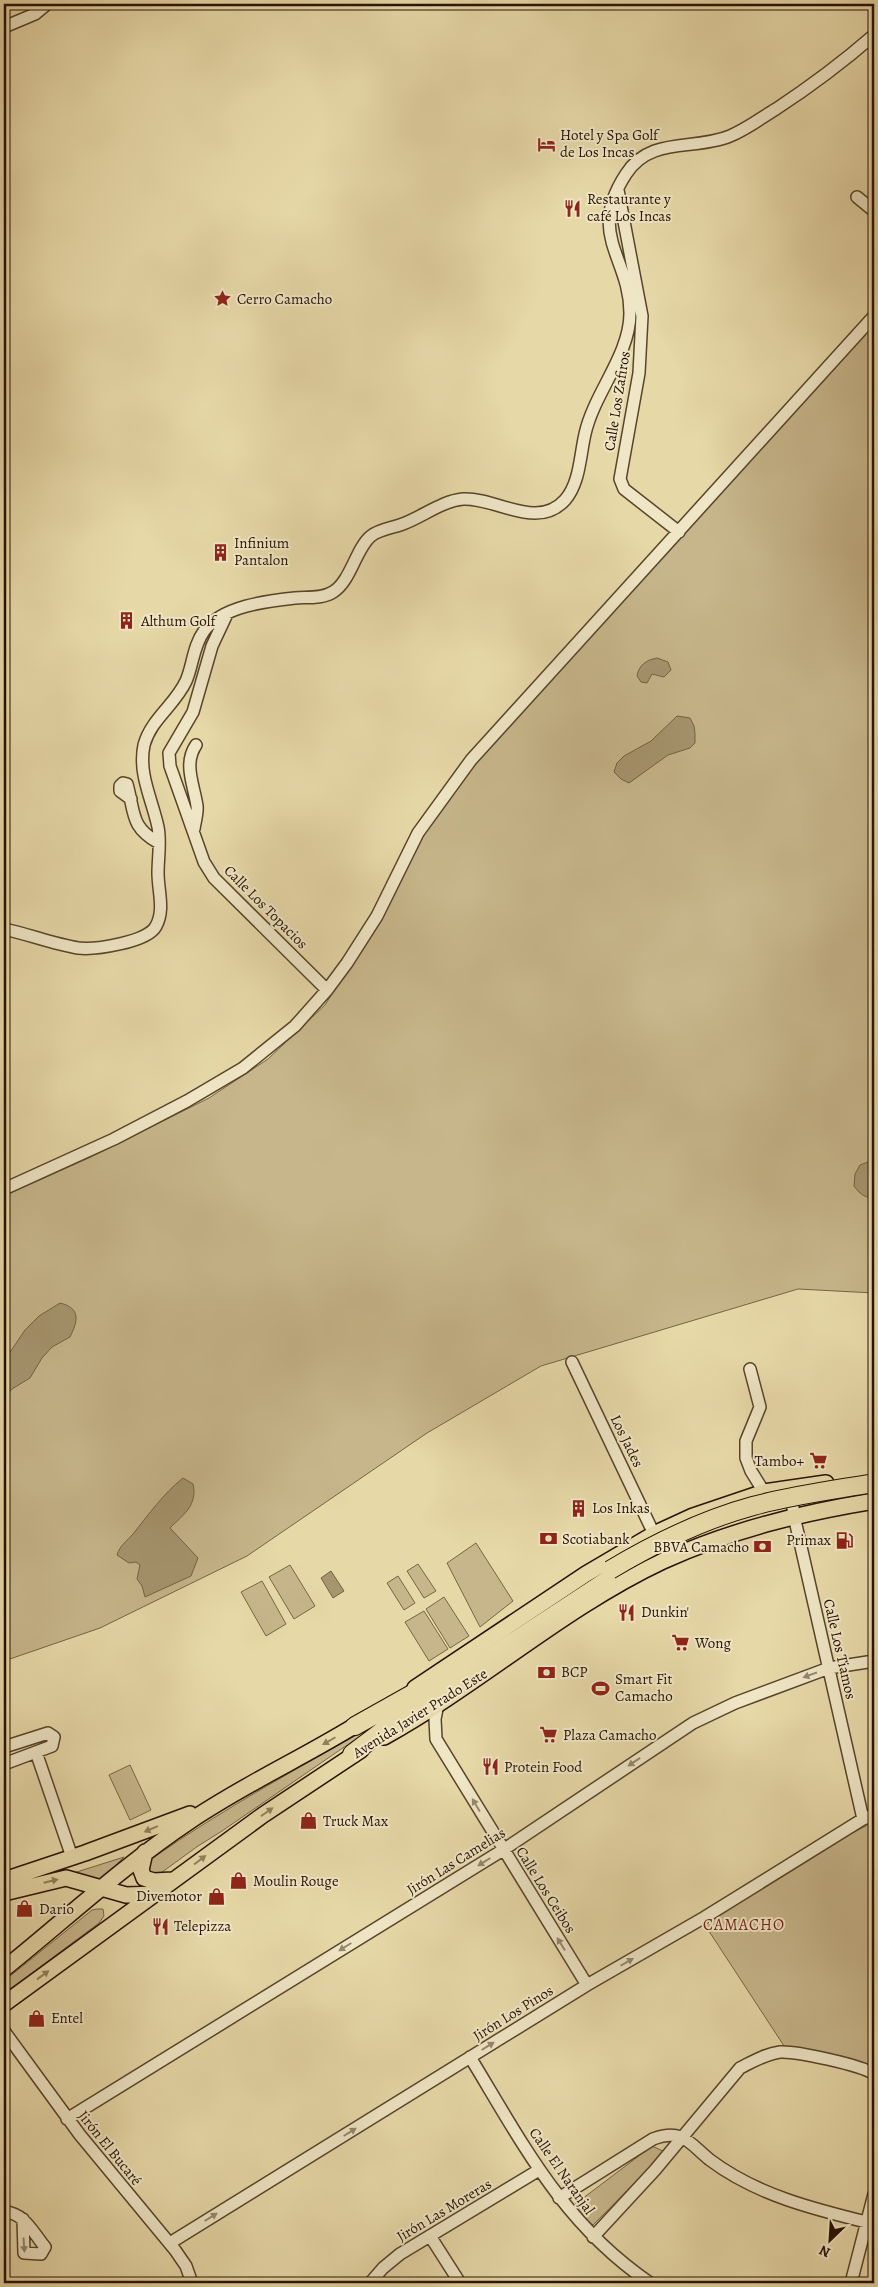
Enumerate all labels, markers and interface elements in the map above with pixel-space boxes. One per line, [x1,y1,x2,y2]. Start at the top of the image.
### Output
place label: Hotel y Spa Golf de Los Incas [560,125,660,162]
hotel icon: Hotel y Spa Golf de Los Incas [536,134,556,154]
place label: Restaurante y café Los Incas [587,189,671,226]
restaurant icon: Restaurante y café Los Incas [563,198,583,218]
place icon: Cerro Camacho [213,289,233,309]
place label: Cerro Camacho [237,289,332,309]
street label: Calle Los Zafiros [599,350,635,452]
place label: Infinium Pantalon [234,533,290,570]
building icon: Infinium Pantalon [210,542,230,562]
building icon: Althum Golf [117,611,137,631]
place label: Althum Golf [140,611,217,631]
street label: Calle Los Topacios [220,861,312,953]
street label: Los Jades [606,1411,648,1471]
place label: Tambo+ [754,1451,804,1471]
supermarket icon: Tambo+ [808,1451,828,1471]
building icon: Los Inkas [568,1498,588,1518]
place label: Los Inkas [592,1498,650,1518]
bank icon: Scotiabank [538,1529,558,1549]
place label: Scotiabank [562,1529,630,1549]
place label: Primax [786,1530,831,1550]
fuel station icon: Primax [835,1530,855,1550]
place label: BBVA Camacho [653,1537,749,1557]
bank icon: BBVA Camacho [753,1537,773,1557]
street label: Calle Los Tiamos [819,1597,861,1701]
restaurant icon: Dunkin' [617,1602,637,1622]
place label: Dunkin' [641,1602,689,1622]
supermarket icon: Wong [671,1633,691,1653]
place label: Wong [694,1633,732,1653]
bank icon: BCP [537,1662,557,1682]
place label: BCP [561,1662,588,1682]
street label: Avenida Javier Prado Este [348,1663,491,1763]
place label: Smart Fit Camacho [615,1669,673,1706]
one-way arrow [802,1671,817,1679]
sports icon: Smart Fit Camacho [591,1678,611,1698]
supermarket icon: Plaza Camacho [539,1725,559,1745]
place label: Plaza Camacho [563,1725,656,1745]
one-way arrow [322,1736,336,1745]
restaurant icon: Protein Food [480,1757,500,1777]
place label: Protein Food [504,1757,583,1777]
one-way arrow [627,1758,640,1767]
one-way arrow [471,1799,480,1812]
one-way arrow [260,1807,274,1817]
shop icon: Truck Max [299,1811,319,1831]
place label: Truck Max [323,1811,388,1831]
street label: Jirón Las Camelias [403,1823,509,1899]
one-way arrow [144,1825,158,1833]
street label: Calle Los Ceibos [511,1843,581,1937]
one-way arrow [193,1855,207,1865]
one-way arrow [477,1857,490,1866]
shop icon: Moulin Rouge [229,1871,249,1891]
place label: Moulin Rouge [253,1871,339,1891]
one-way arrow [43,1877,58,1885]
place label: Divemotor [136,1886,202,1906]
shop icon: Divemotor [206,1886,226,1906]
shop icon: Dario [15,1899,35,1919]
place label: Dario [39,1899,74,1919]
district label: CAMACHO [703,1914,785,1936]
restaurant icon: Telepizza [150,1916,170,1936]
place label: Telepizza [174,1916,231,1936]
one-way arrow [557,1937,566,1950]
one-way arrow [339,1942,352,1952]
one-way arrow [619,1958,634,1966]
one-way arrow [36,1970,50,1980]
street label: Jirón Los Pinos [469,1980,557,2046]
shop icon: Entel [27,2008,47,2028]
place label: Entel [51,2008,83,2028]
one-way arrow [481,2042,494,2051]
street label: Jirón El Bucaré [74,2106,147,2190]
street label: Calle El Naranjal [525,2124,600,2219]
one-way arrow [343,2127,356,2136]
street label: Jirón Las Moreras [393,2174,495,2246]
one-way arrow [205,2212,218,2222]
north arrow [806,2214,856,2264]
one-way arrow [20,2238,28,2254]
text: N [816,2241,833,2262]

